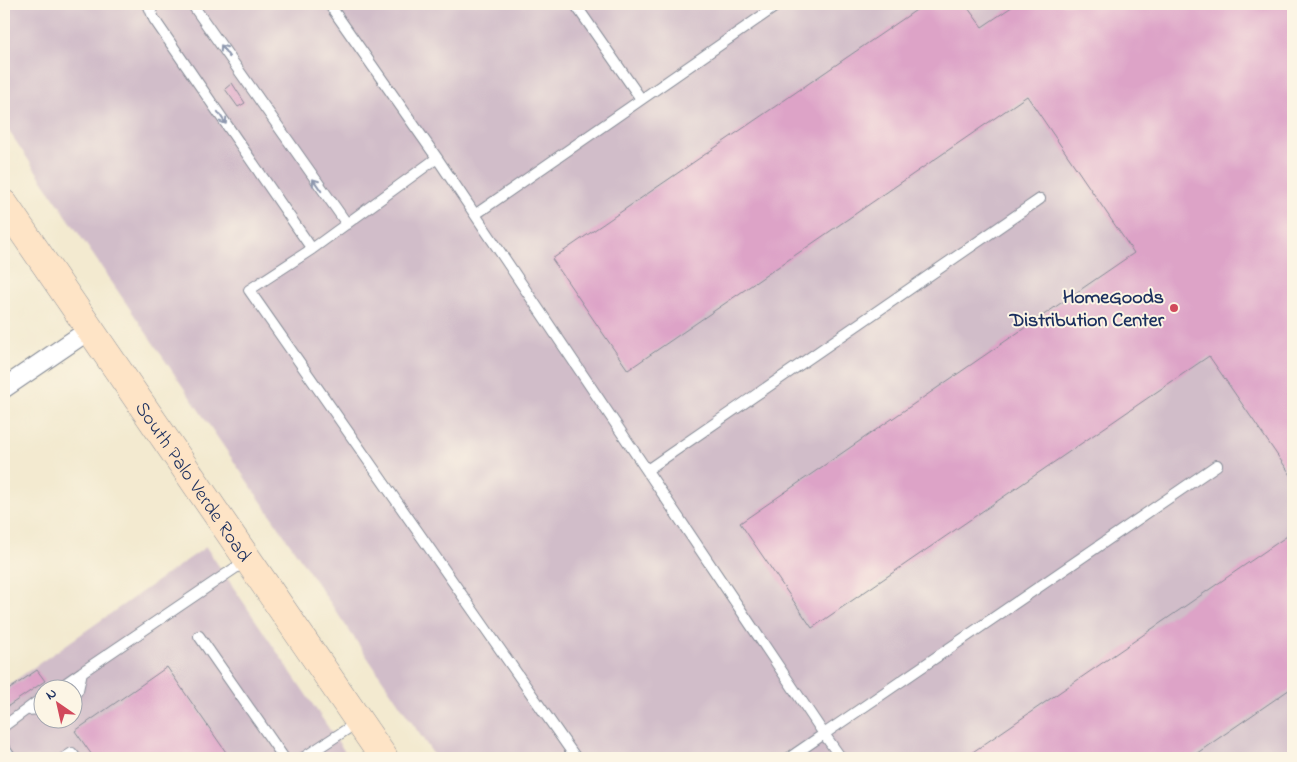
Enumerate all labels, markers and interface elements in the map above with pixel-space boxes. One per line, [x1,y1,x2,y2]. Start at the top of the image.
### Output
one-way arrow [220,44,230,58]
one-way arrow [217,110,227,124]
one-way arrow [312,178,322,192]
place label: HomeGoods Distribution Center [1009,284,1165,336]
marker: HomeGoods Distribution Center [1168,302,1180,314]
street label: South Palo Verde Road [127,396,257,569]
north arrow [32,680,82,730]
text: N [42,683,61,706]

